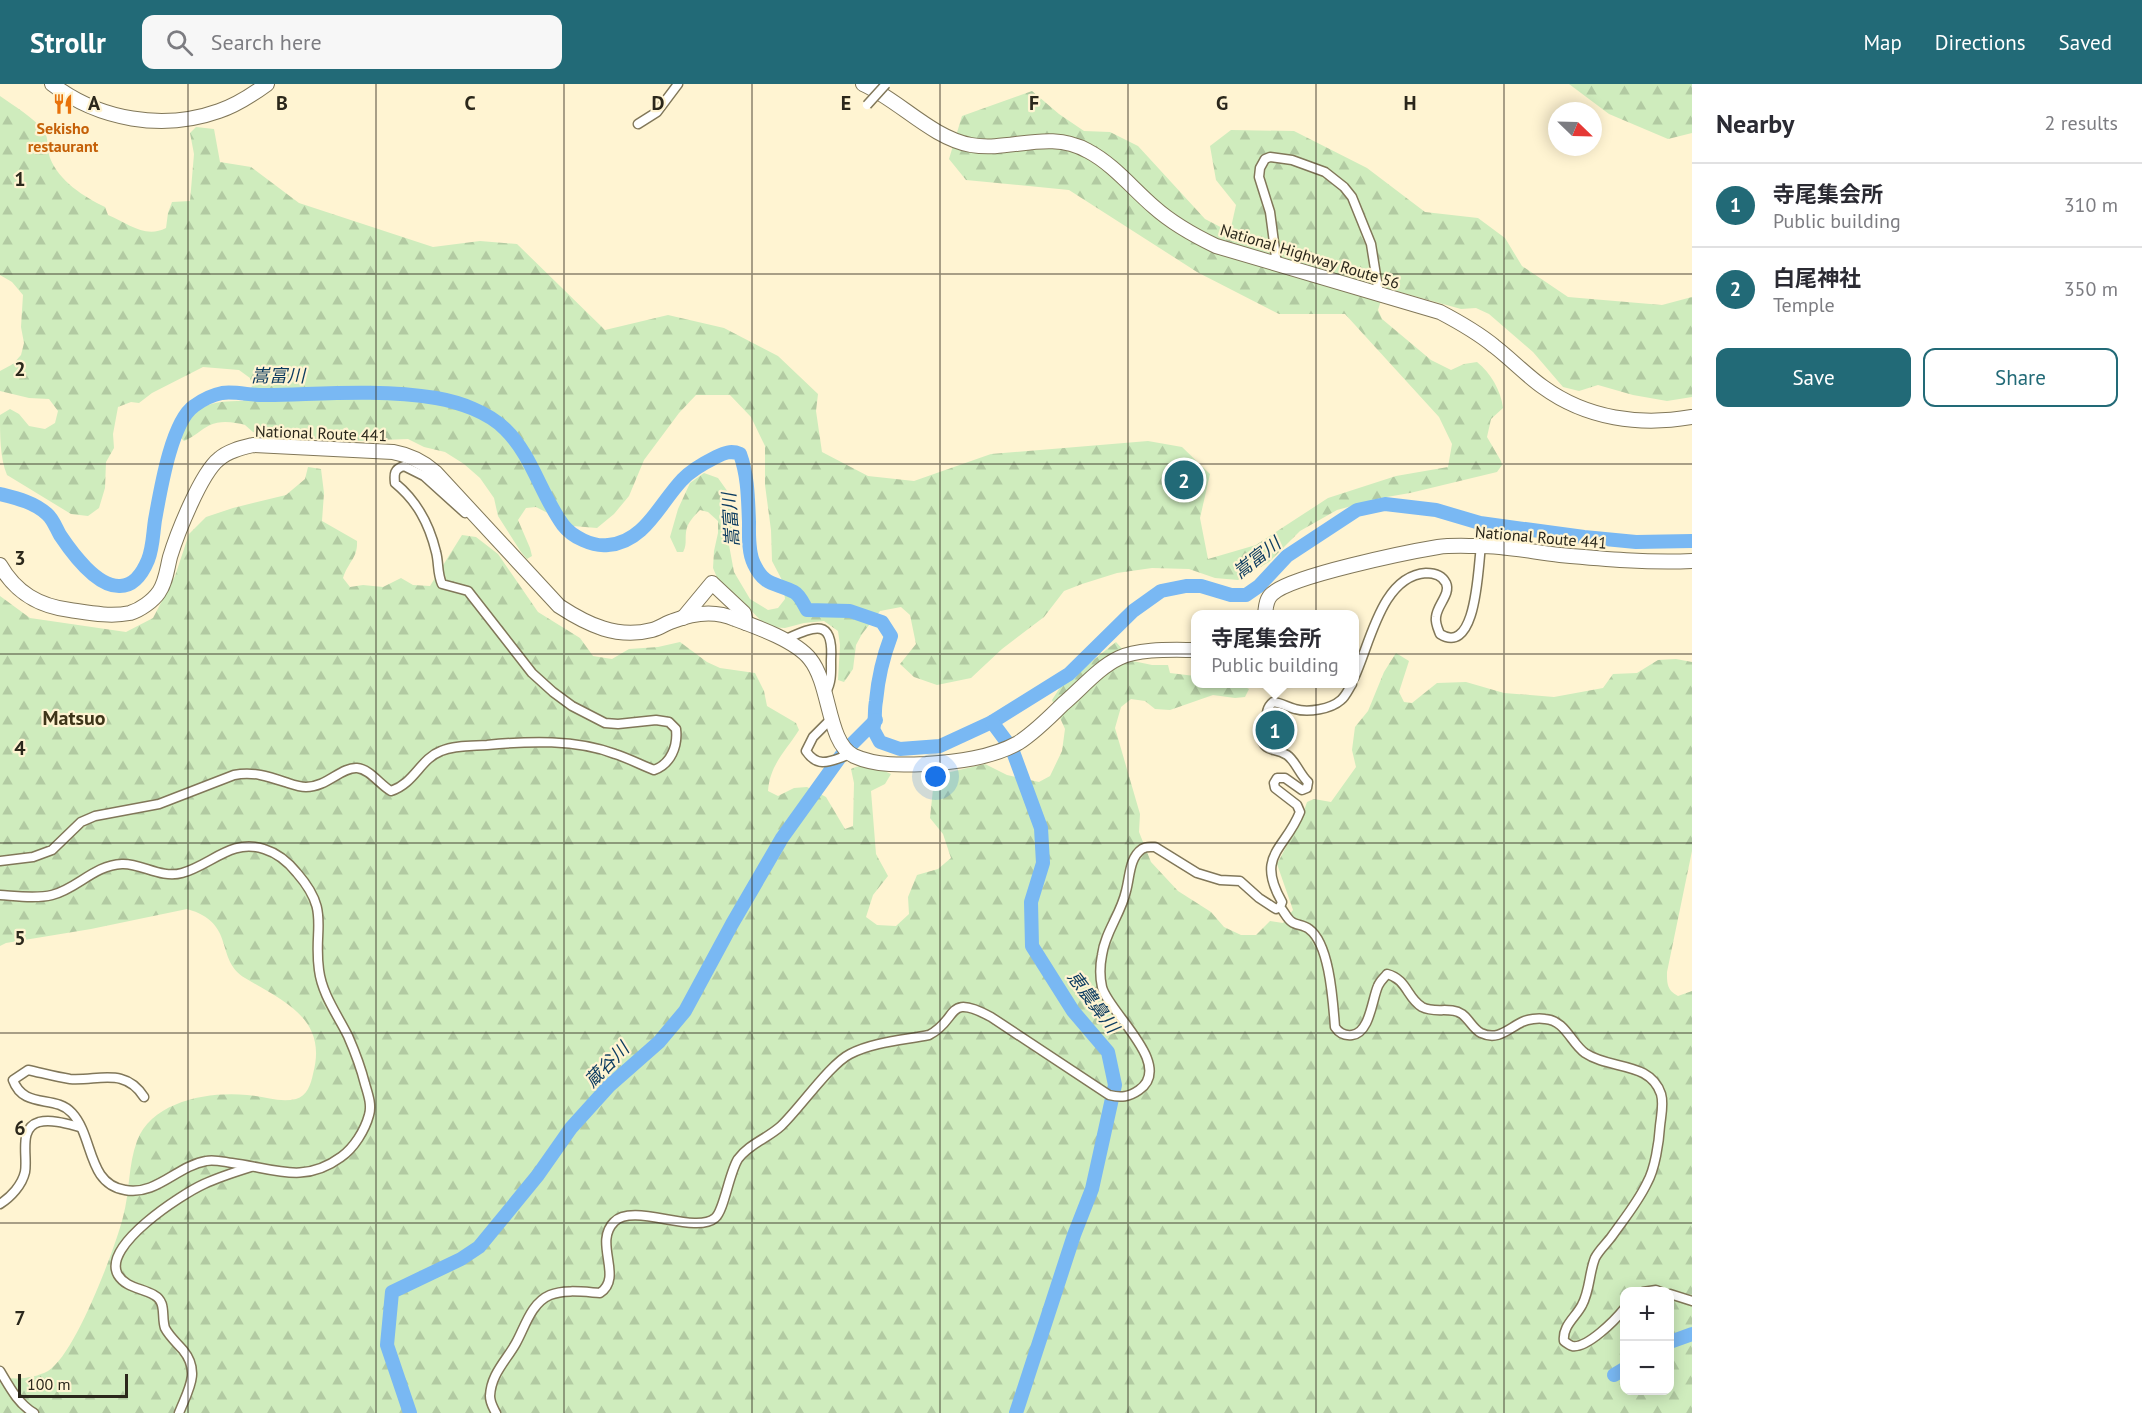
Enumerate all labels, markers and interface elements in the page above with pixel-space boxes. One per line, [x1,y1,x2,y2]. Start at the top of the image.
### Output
search box [142,15,562,69]
text: Strollr [30,24,106,61]
icon: search [163,26,196,59]
text: Search here [211,28,322,56]
text: Map [1863,29,1902,56]
text: Directions [1935,29,2026,56]
text: Saved [2059,29,2112,56]
text: A [88,90,101,116]
text: B [276,90,288,116]
text: C [464,90,476,116]
text: D [652,90,665,116]
text: E [841,90,851,116]
text: F [1029,90,1039,116]
text: G [1216,90,1228,116]
text: H [1403,90,1417,116]
restaurant icon: Sekisho restaurant [51,92,75,116]
north arrow [1548,102,1602,156]
text: Nearby [1716,107,1794,140]
text: 2 results [2045,110,2118,136]
place label: Sekisho restaurant [28,118,99,156]
text: 1 [14,166,26,192]
text: 寺尾集会所 [1773,180,1883,208]
text: 1 [1730,192,1741,218]
text: 310 m [2064,192,2118,218]
text: Public building [1773,208,1901,234]
street label: National Highway Route 56 [1218,219,1402,293]
text: 白尾神社 [1773,264,1861,292]
text: 2 [1730,276,1741,302]
text: 350 m [2064,276,2118,302]
text: Temple [1773,292,1835,318]
button: Save [1716,348,1911,407]
button: Share [1923,348,2118,407]
text: 2 [14,356,26,382]
water label: 嵩富川 [251,364,307,387]
street label: National Route 441 [254,421,388,445]
pin: 2 [1164,458,1204,502]
water label: 嵩富川 [717,490,744,548]
street label: National Route 441 [1474,521,1608,553]
water label: 嵩富川 [1228,531,1287,583]
text: 3 [14,545,26,571]
popup [1191,610,1359,688]
text: 寺尾集会所 [1211,624,1321,652]
text: Public building [1211,652,1339,678]
district label: Matsuo [43,705,106,731]
pin: 1 [1256,708,1294,752]
text: 4 [14,735,26,761]
your location [921,762,950,791]
text: 5 [14,925,26,951]
water label: 恵農鼻川 [1063,966,1125,1039]
water label: 蔵谷川 [580,1036,635,1092]
text: 6 [14,1115,26,1141]
map controls [1620,1287,1674,1395]
button: + [1620,1287,1674,1341]
text: 7 [14,1305,26,1331]
button: − [1620,1341,1674,1395]
scale bar [18,1371,128,1398]
text: 100 m [27,1374,70,1394]

